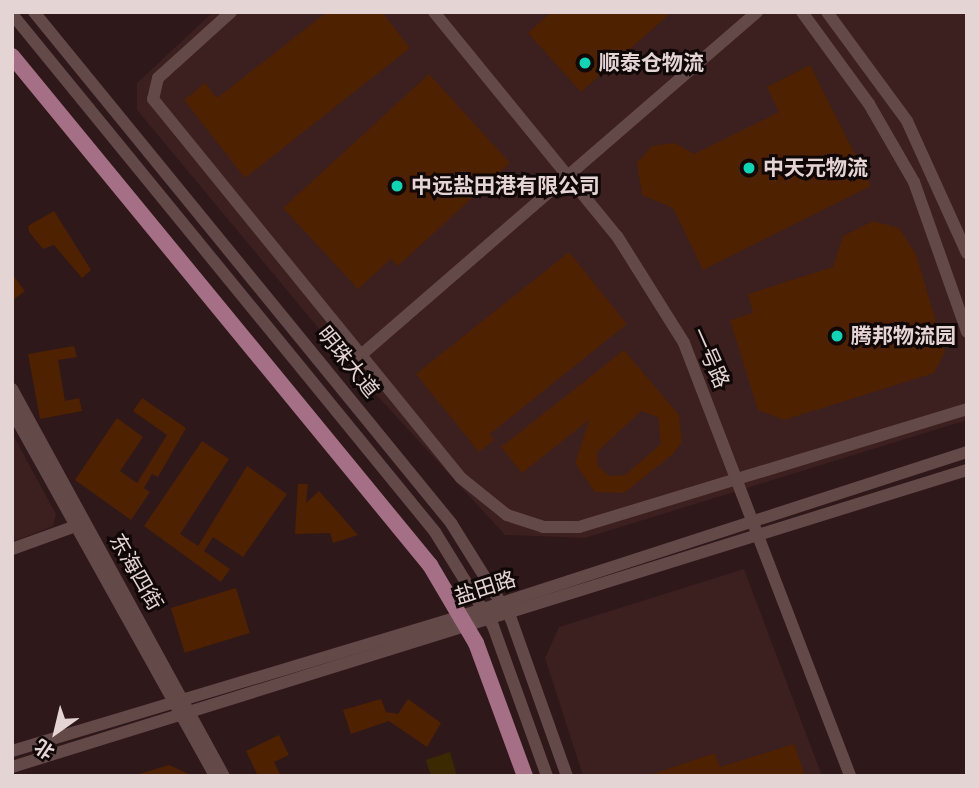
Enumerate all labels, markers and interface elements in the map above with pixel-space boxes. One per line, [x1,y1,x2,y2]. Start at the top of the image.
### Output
place label: 顺泰仓物流 [599,50,704,76]
marker: 顺泰仓物流 [577,55,593,71]
place label: 中天元物流 [763,155,868,181]
marker: 中天元物流 [741,160,757,176]
place label: 中远盐田港有限公司 [411,173,600,199]
marker: 中远盐田港有限公司 [389,178,405,194]
street label: 明珠大道 [312,321,384,403]
place label: 腾邦物流园 [851,323,956,349]
street label: 一号路 [686,324,734,392]
marker: 腾邦物流园 [829,328,845,344]
street label: 东海四街 [104,529,168,615]
street label: 盐田路 [451,566,519,610]
north arrow [21,697,91,767]
text: 北 [30,734,59,765]

